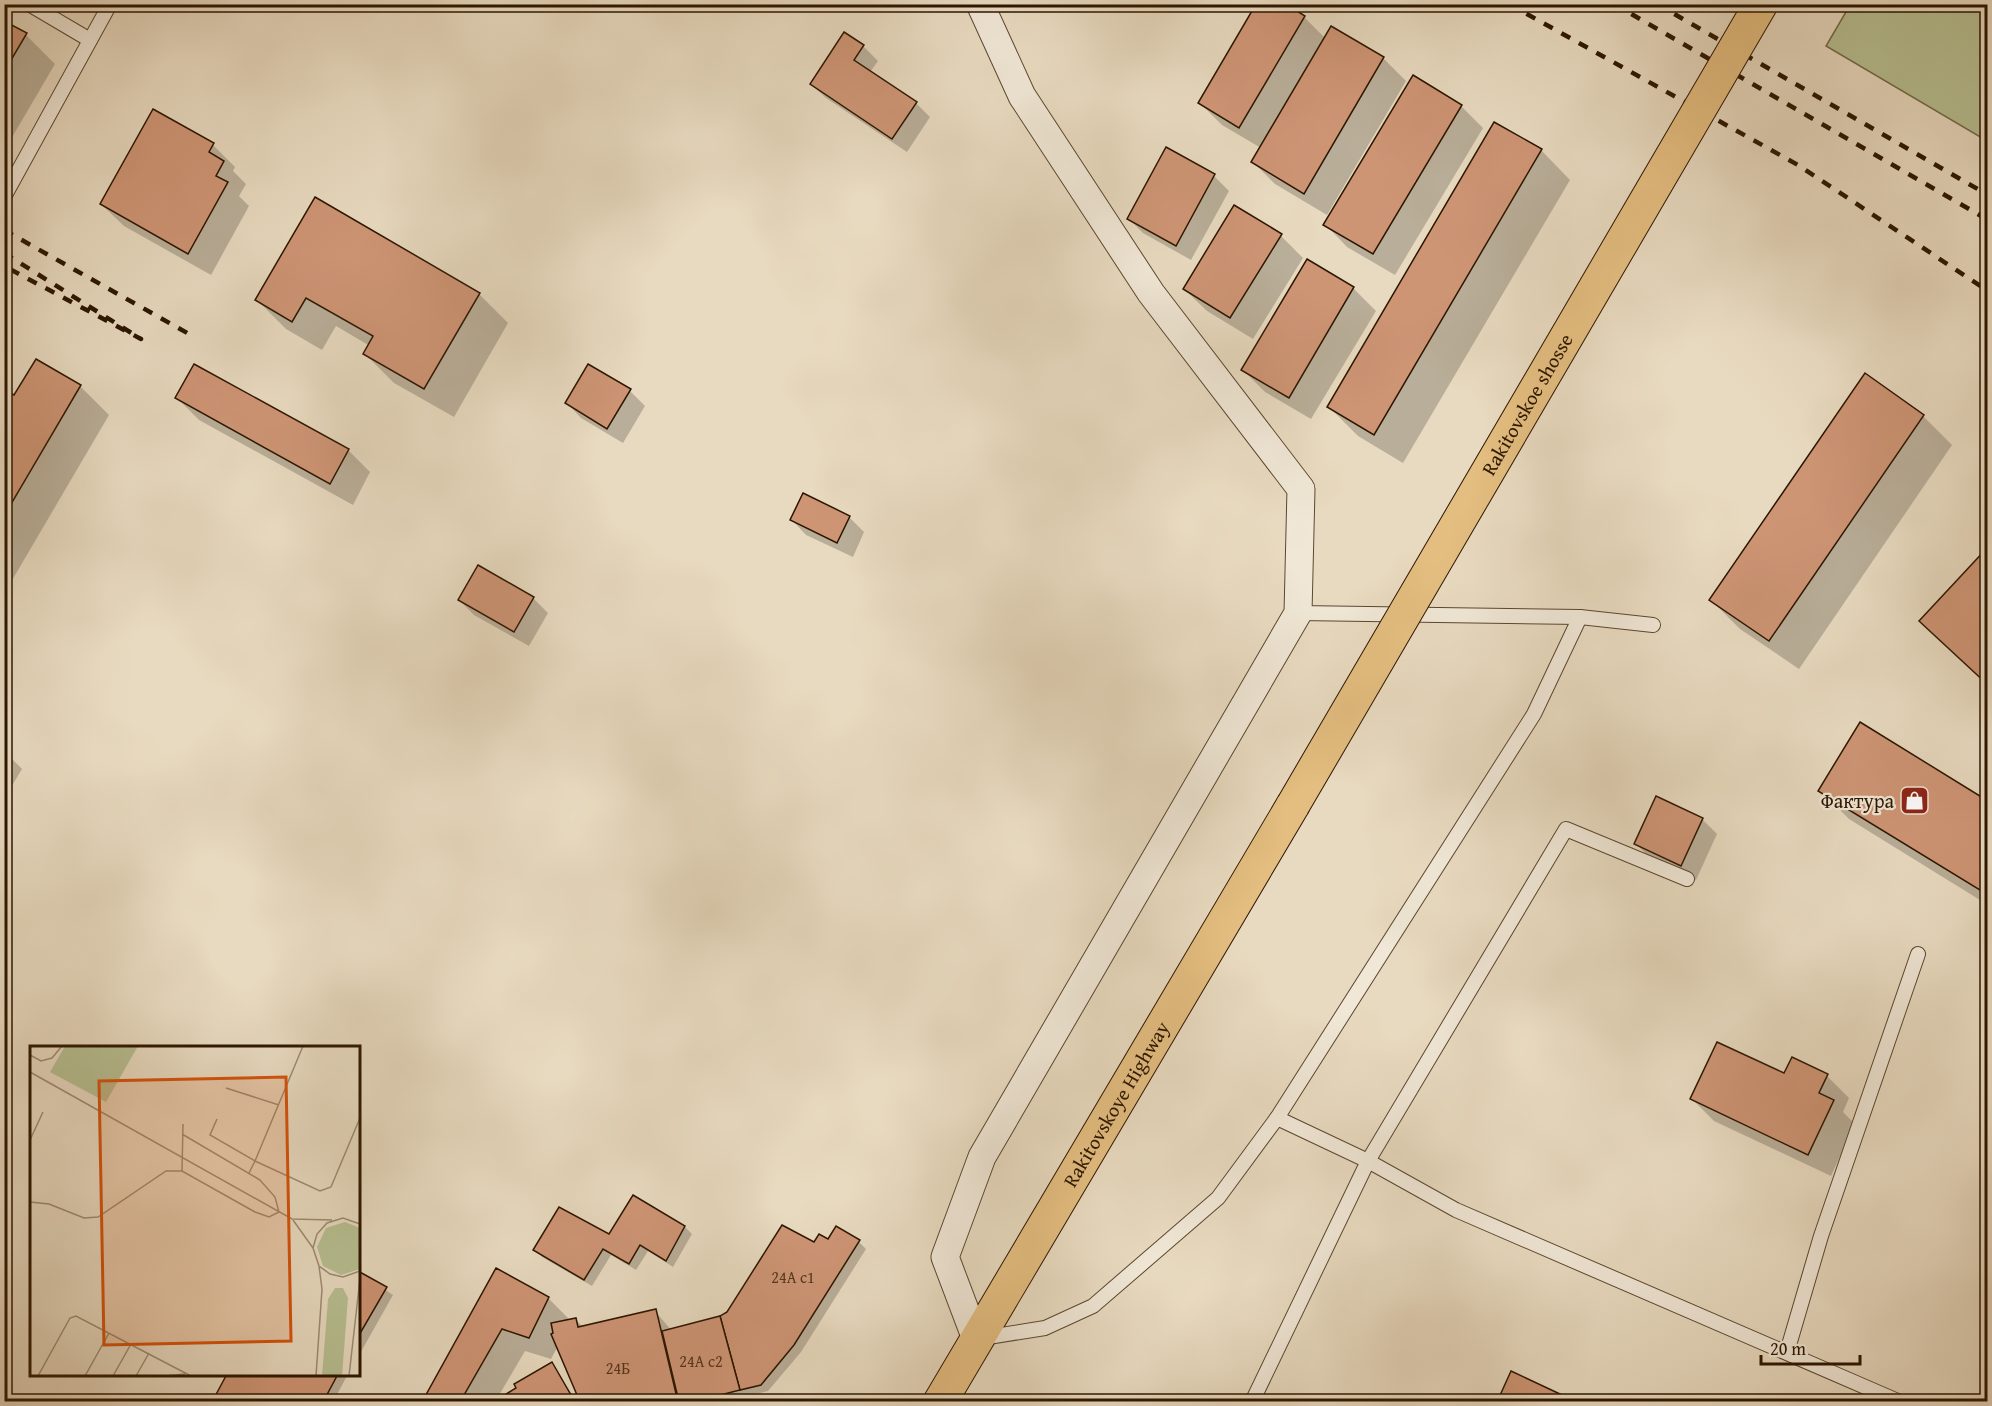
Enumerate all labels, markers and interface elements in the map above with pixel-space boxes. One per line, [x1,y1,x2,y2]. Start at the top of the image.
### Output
street label: Rakitovskoe shosse [1474,328,1580,481]
shop icon: Фактура [1899,785,1931,817]
place label: Фактура [1821,786,1894,815]
street label: Rakitovskoye Highway [1055,1015,1176,1192]
inset map [30,1046,360,1376]
house number: 24А с1 [771,1265,815,1289]
scale bar [1761,1328,1860,1366]
text: 20 m [1770,1335,1806,1362]
house number: 24А с2 [679,1349,723,1373]
house number: 24Б [606,1356,630,1380]

